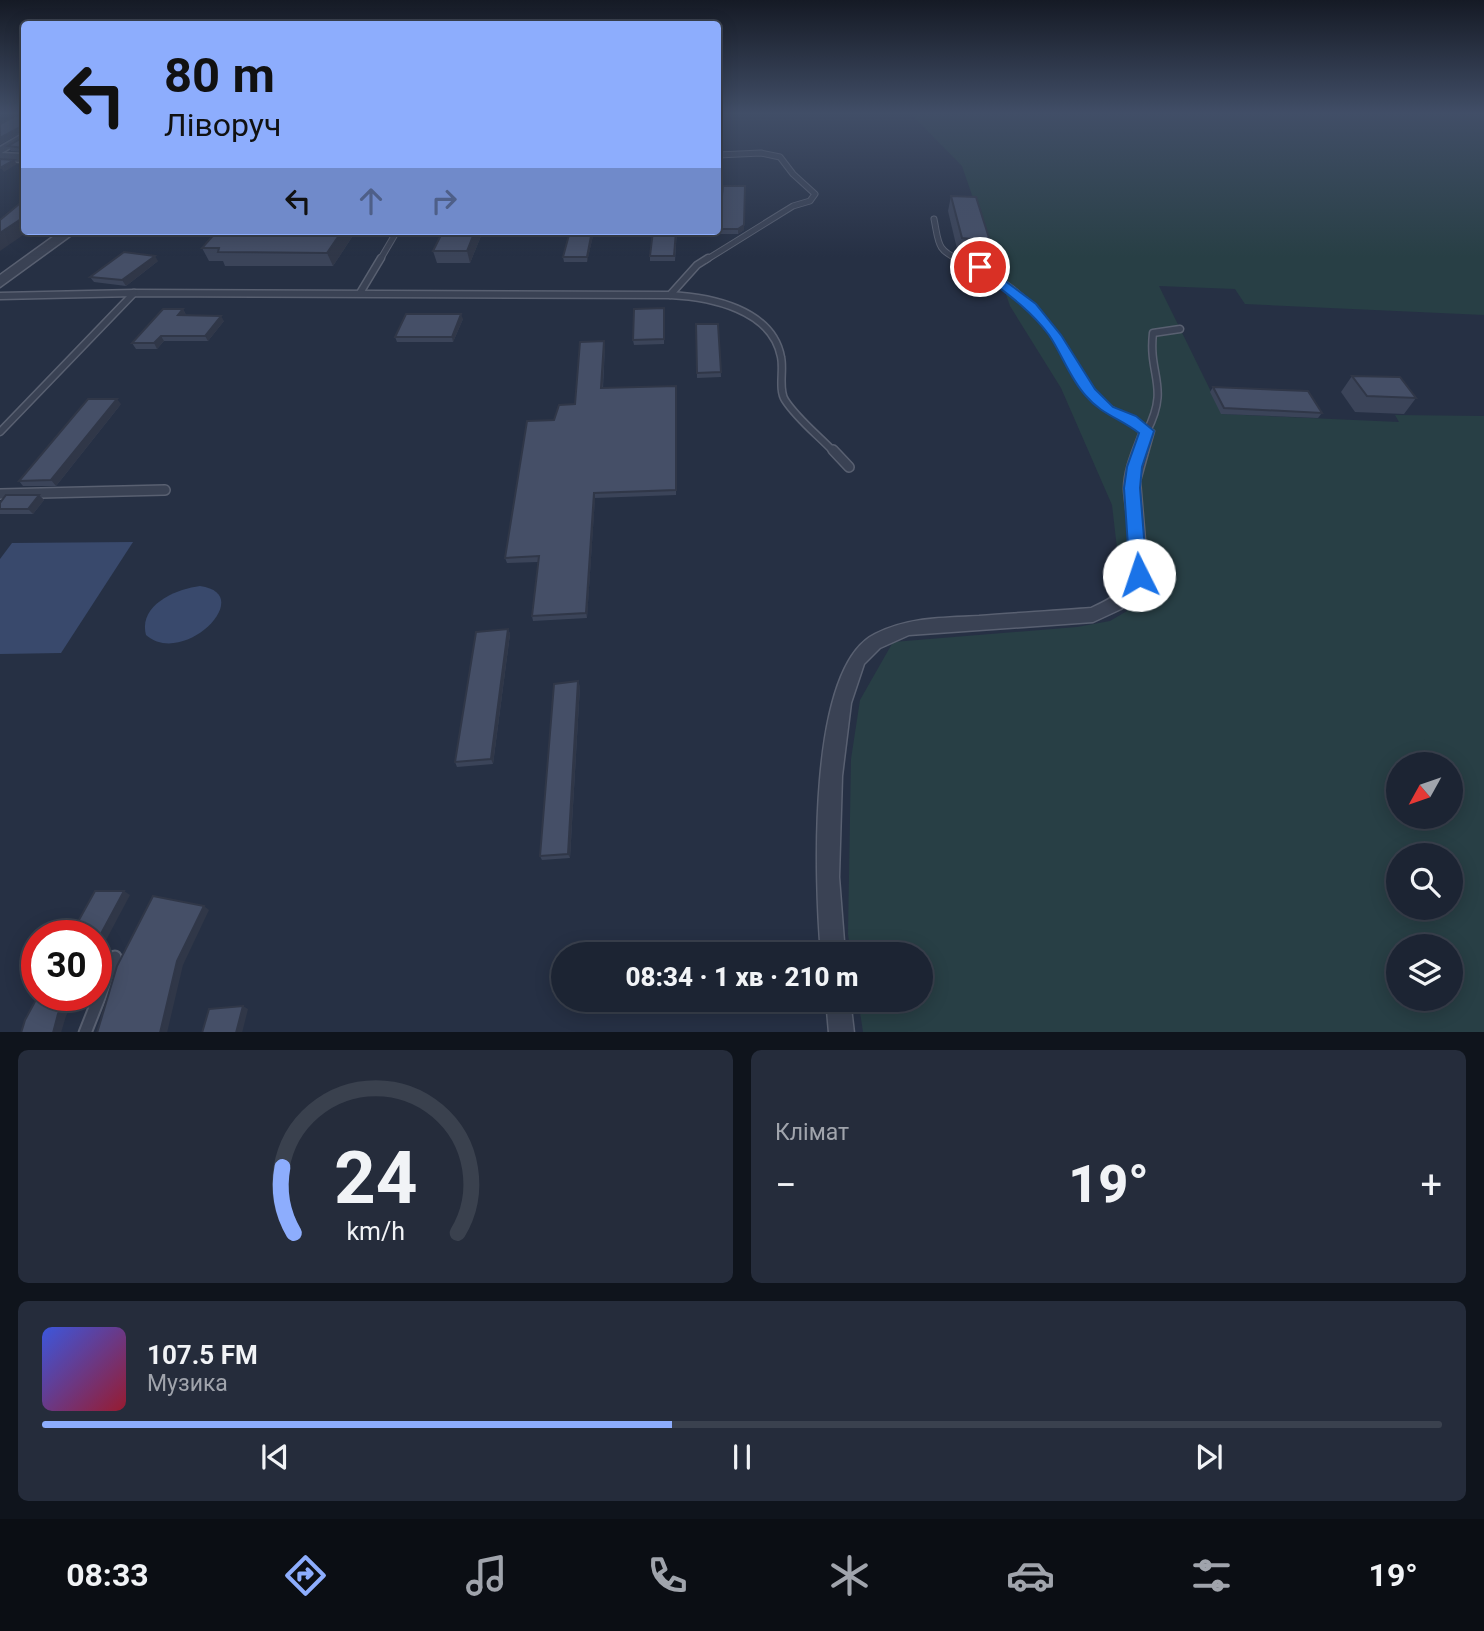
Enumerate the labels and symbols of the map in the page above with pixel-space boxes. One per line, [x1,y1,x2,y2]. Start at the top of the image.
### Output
pin [950,237,1010,297]
position arrow [1102,538,1176,612]
north arrow [1386,752,1463,830]
speed limit sign: 30 [21,920,112,1011]

